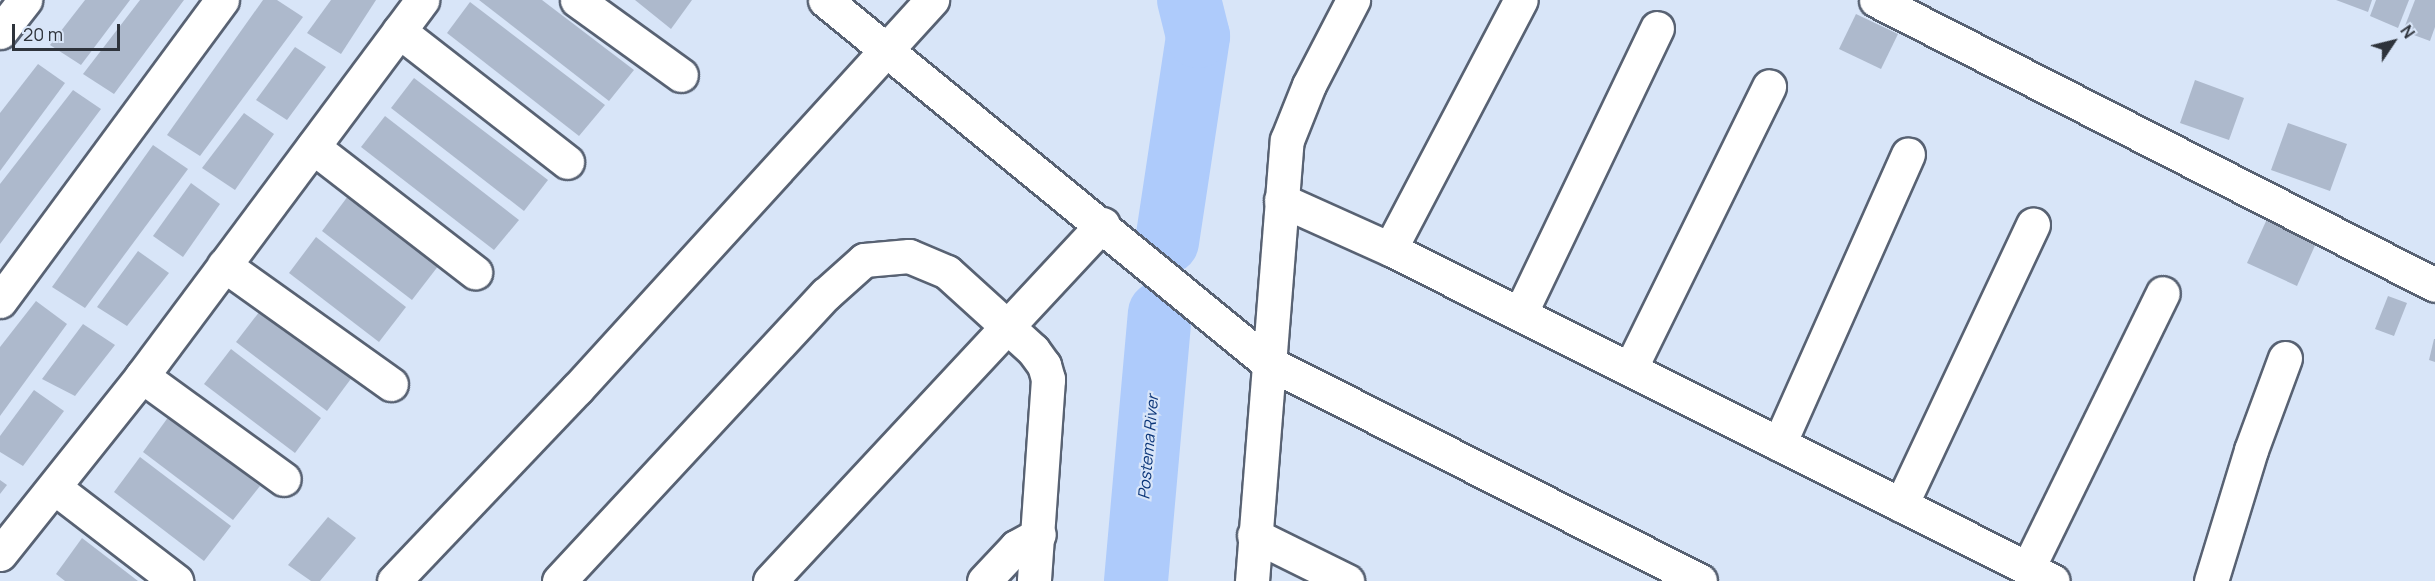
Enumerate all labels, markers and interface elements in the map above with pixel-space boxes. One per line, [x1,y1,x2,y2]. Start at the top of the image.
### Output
scale bar [15,12,123,50]
north arrow [2363,12,2423,72]
text: N [2395,21,2420,43]
text: 20 m [23,22,63,46]
water label: Postema River [1134,394,1162,500]

